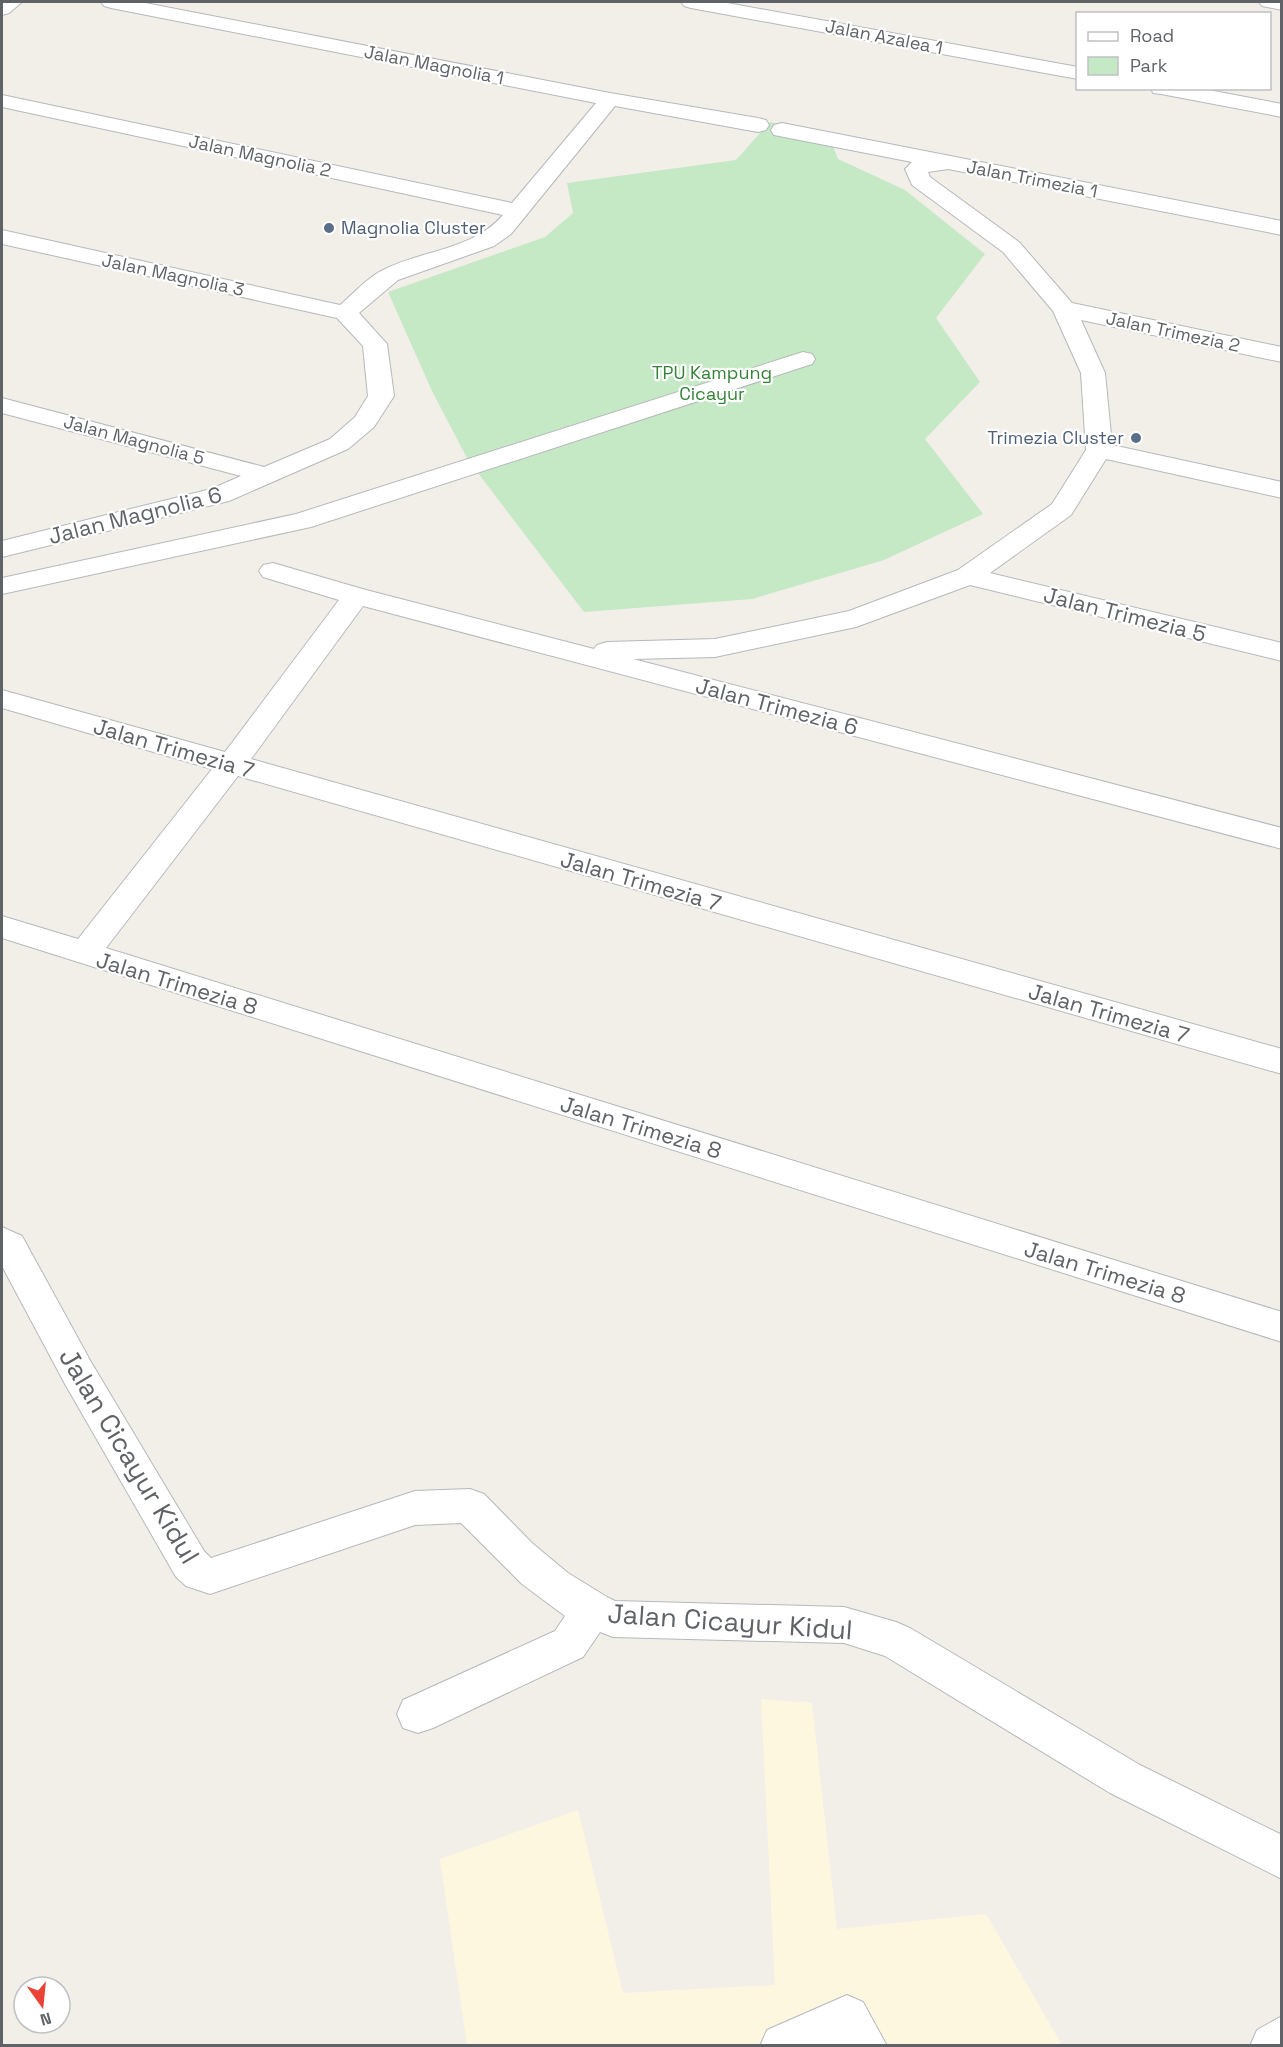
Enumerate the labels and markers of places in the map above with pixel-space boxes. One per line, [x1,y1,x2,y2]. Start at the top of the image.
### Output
place label: Magnolia Cluster [341,216,486,239]
marker: Magnolia Cluster [322,221,336,235]
place label: Trimezia Cluster [987,426,1124,449]
marker: Trimezia Cluster [1129,431,1143,445]

